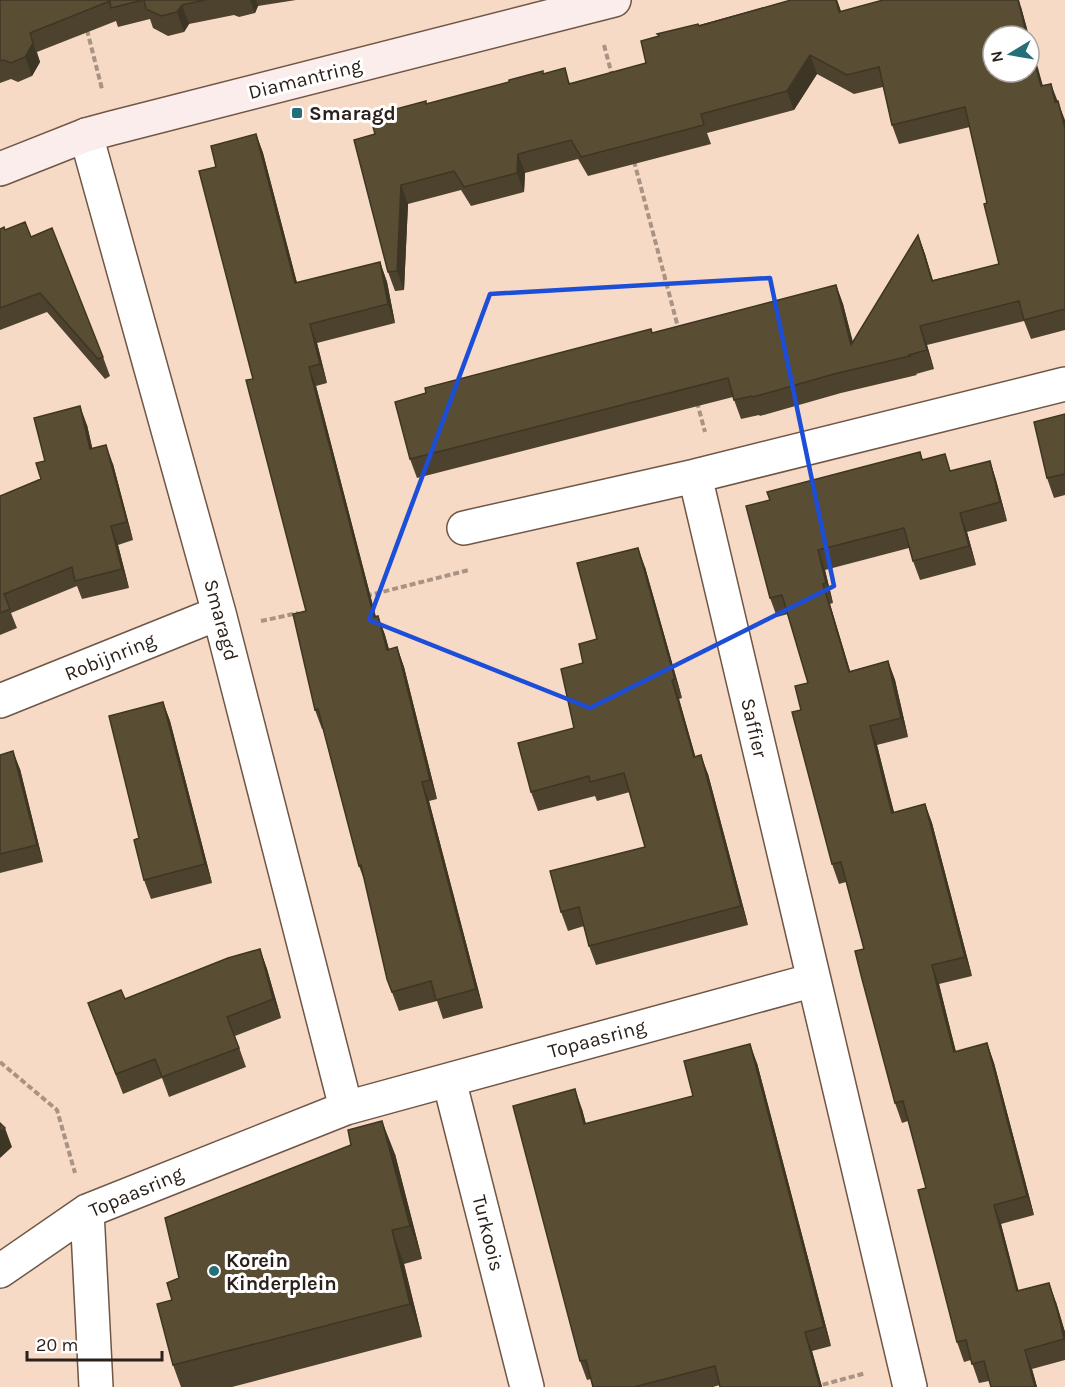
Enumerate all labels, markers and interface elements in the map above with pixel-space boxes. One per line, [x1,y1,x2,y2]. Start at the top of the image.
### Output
north arrow [981,24,1041,84]
text: N [986,49,1007,64]
street label: Diamantring [246,54,364,104]
place label: Smaragd [309,102,396,125]
marker: Smaragd [290,106,304,120]
street label: Smaragd [199,577,243,663]
street label: Robijnring [61,628,159,686]
street label: Saffier [736,696,772,761]
street label: Topaasring [546,1015,648,1063]
street label: Topaasring [85,1162,187,1222]
street label: Turkoois [467,1193,509,1273]
place label: Korein Kinderplein [226,1249,337,1295]
marker: Korein Kinderplein [207,1264,221,1278]
scale bar [27,1324,162,1362]
text: 20 m [36,1334,78,1356]

